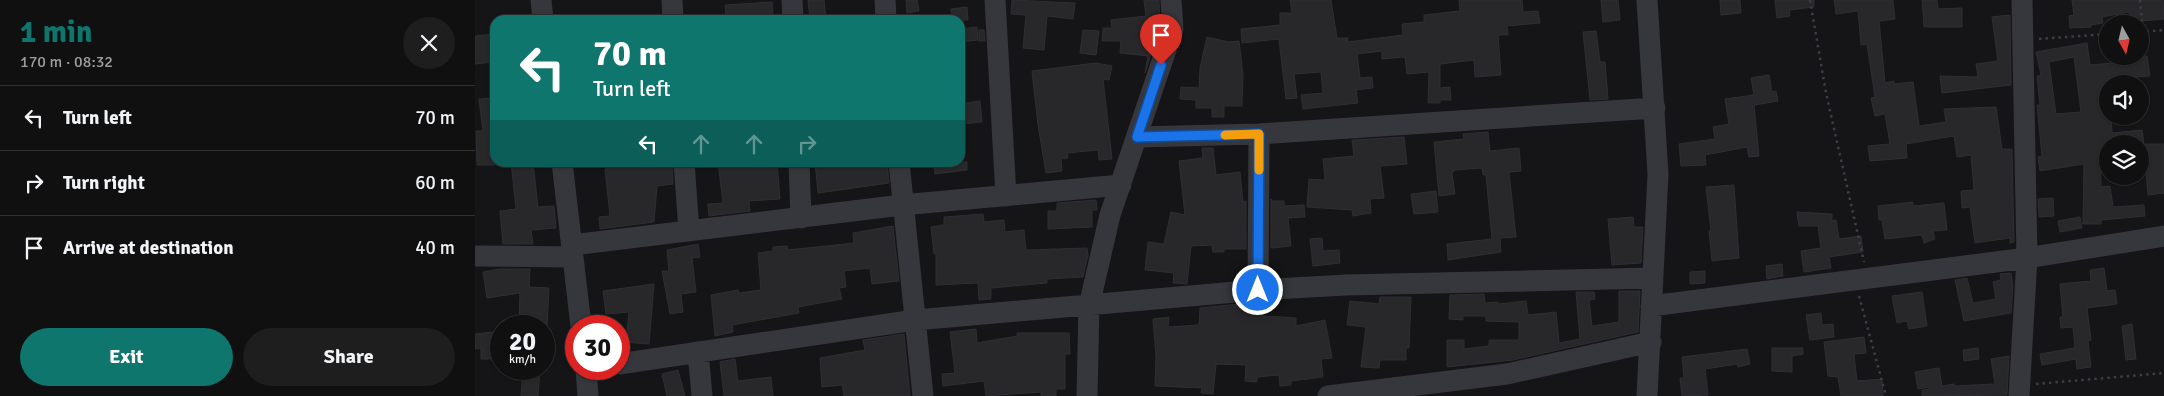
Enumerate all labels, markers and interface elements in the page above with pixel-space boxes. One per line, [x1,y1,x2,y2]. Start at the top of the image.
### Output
text: 1 min [20,14,92,51]
pin [1140,14,1182,65]
north arrow [2099,15,2149,65]
map controls [2099,15,2149,185]
button: close [403,17,455,69]
icon: arrive [1147,21,1175,49]
text: 70 m [593,32,667,75]
icon: left [510,35,575,100]
text: 170 m · 08:32 [20,52,113,72]
text: Turn left [593,75,671,102]
button: sound [2099,75,2149,125]
icon: left [20,104,48,132]
text: Turn left [63,106,132,130]
text: 70 m [415,106,455,130]
icon: left [634,130,662,158]
icon: ahead [687,130,715,158]
icon: ahead [740,130,768,158]
icon: right [793,130,821,158]
button: layers [2099,135,2149,185]
icon: right [20,169,48,197]
text: Turn right [63,171,145,195]
text: 60 m [415,171,455,195]
icon: arrive [20,234,48,262]
text: Arrive at destination [63,236,234,260]
text: 40 m [415,236,455,260]
position arrow [1231,263,1283,315]
speed limit sign: 30 [565,315,630,380]
text: 20 [509,326,536,357]
button: Exit [20,328,233,386]
button: Share [243,328,455,386]
text: km/h [509,352,536,367]

